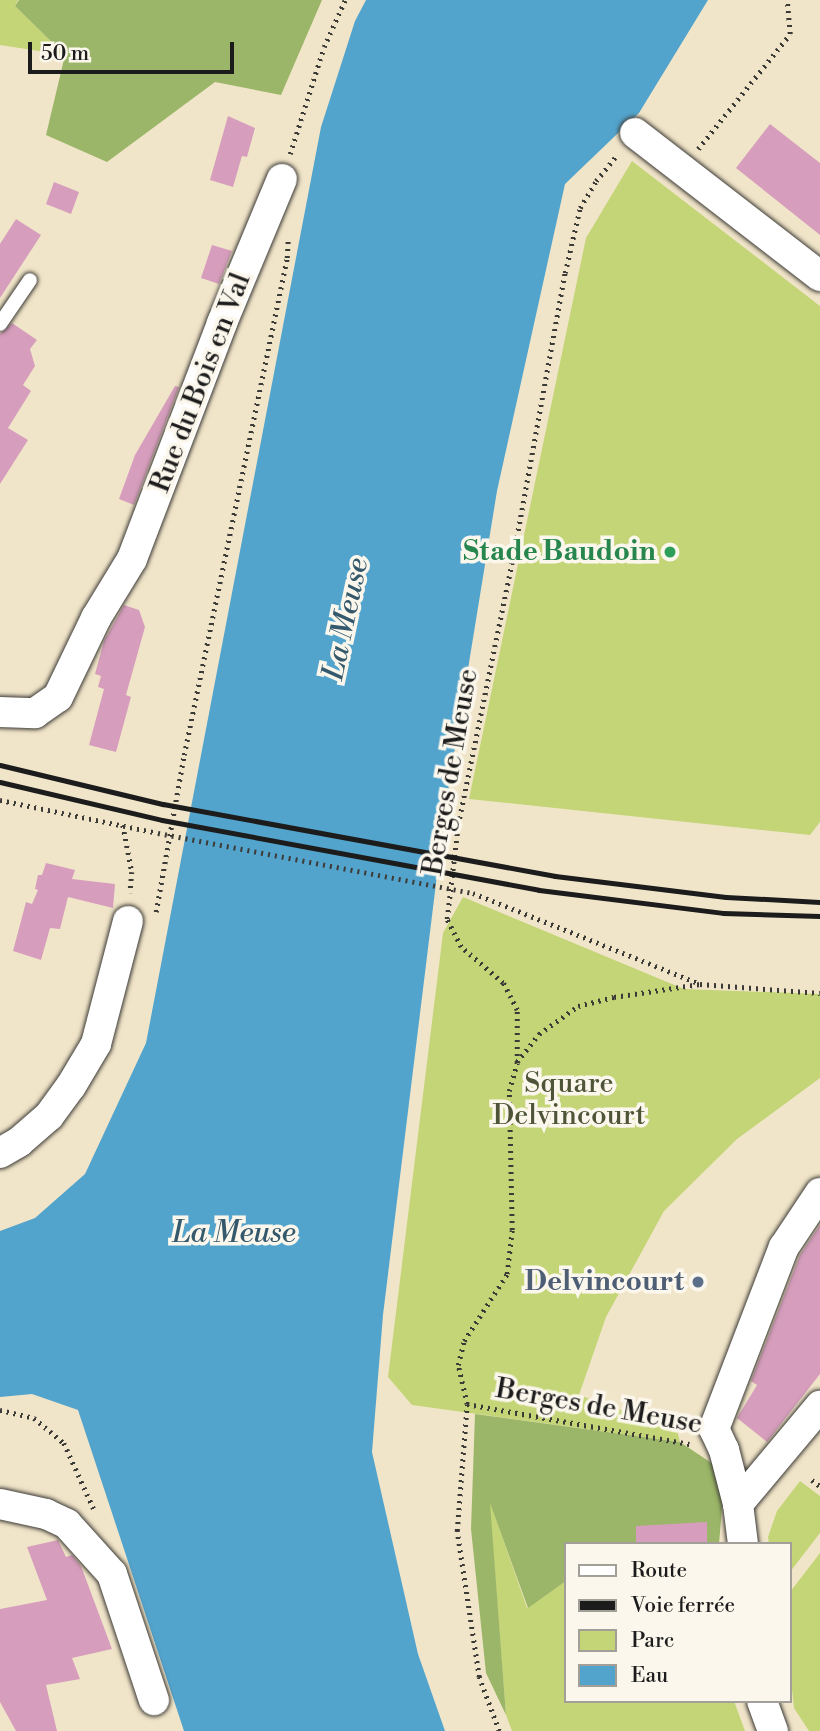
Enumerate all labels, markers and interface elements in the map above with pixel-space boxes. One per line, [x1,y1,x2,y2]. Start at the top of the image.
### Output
scale bar [32,28,238,72]
text: 50 m [41,41,89,67]
street label: Rue du Bois en Val [144,269,258,497]
place label: Stade Baudoin [463,535,656,569]
marker: Stade Baudoin [662,544,678,560]
water label: La Meuse [316,555,376,683]
street label: Berges de Meuse [416,666,486,878]
park label: Square Delvincourt [493,1067,645,1133]
water label: La Meuse [172,1215,296,1251]
place label: Delvincourt [525,1265,684,1299]
marker: Delvincourt [690,1274,706,1290]
street label: Berges de Meuse [493,1372,705,1442]
legend [564,1542,792,1703]
text: Route [631,1558,687,1584]
text: Voie ferrée [631,1593,735,1619]
text: Parc [631,1628,674,1654]
text: Eau [631,1663,668,1689]

